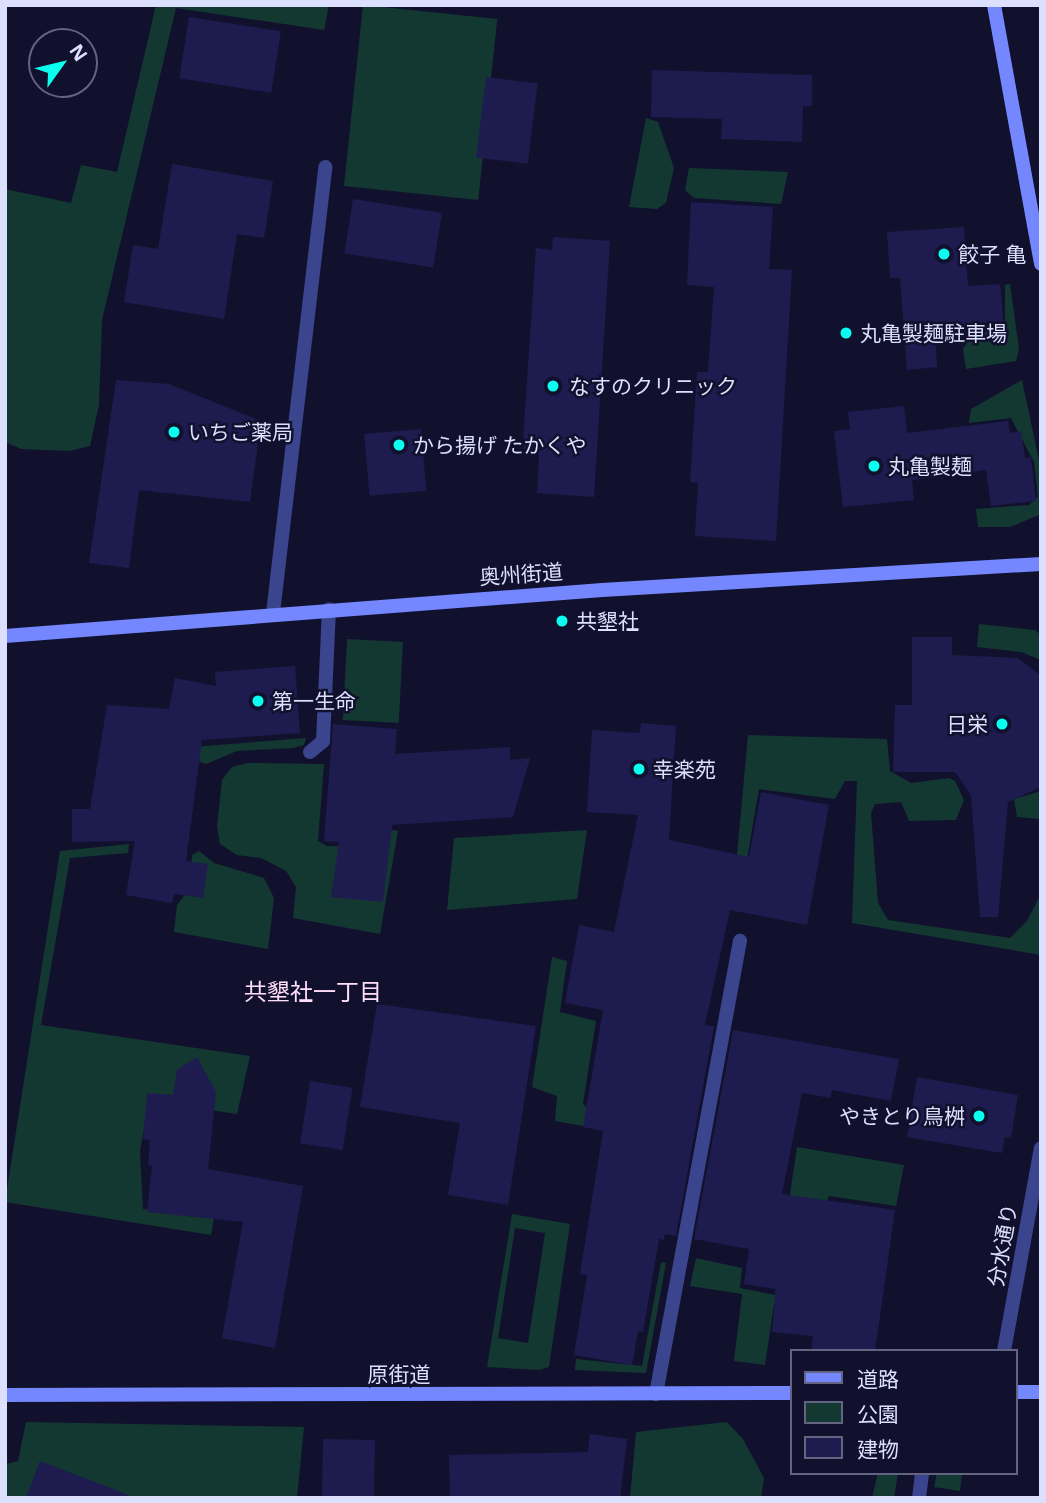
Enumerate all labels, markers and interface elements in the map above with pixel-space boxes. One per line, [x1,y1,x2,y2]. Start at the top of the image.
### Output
north arrow [28,28,98,98]
text: N [64,39,94,66]
place label: 餃子 亀 [958,241,1026,267]
marker: 餃子 亀 [936,246,952,262]
place label: 丸亀製麺駐車場 [860,320,1007,346]
marker: 丸亀製麺駐車場 [838,325,854,341]
place label: なすのクリニック [569,373,737,399]
marker: なすのクリニック [543,376,563,396]
place label: いちご薬局 [188,419,293,445]
marker: いちご薬局 [166,424,182,440]
place label: から揚げ たかくや [413,432,586,458]
marker: から揚げ たかくや [391,437,407,453]
place label: 丸亀製麺 [888,453,972,479]
marker: 丸亀製麺 [866,458,882,474]
street label: 奥州街道 [478,559,564,589]
place label: 共墾社 [576,608,639,634]
marker: 共墾社 [554,613,570,629]
place label: 第一生命 [272,688,356,714]
marker: 第一生命 [250,693,266,709]
place label: 日栄 [946,711,988,737]
marker: 日栄 [994,716,1010,732]
place label: 幸楽苑 [653,756,716,782]
marker: 幸楽苑 [631,761,647,777]
district label: 共墾社一丁目 [244,977,382,1005]
place label: やきとり鳥桝 [839,1103,965,1129]
marker: やきとり鳥桝 [971,1108,987,1124]
street label: 分水通り [982,1201,1022,1289]
legend [790,1349,1018,1475]
street label: 原街道 [368,1361,430,1387]
text: 道路 [857,1365,899,1393]
text: 公園 [857,1400,899,1428]
text: 建物 [857,1435,899,1463]

